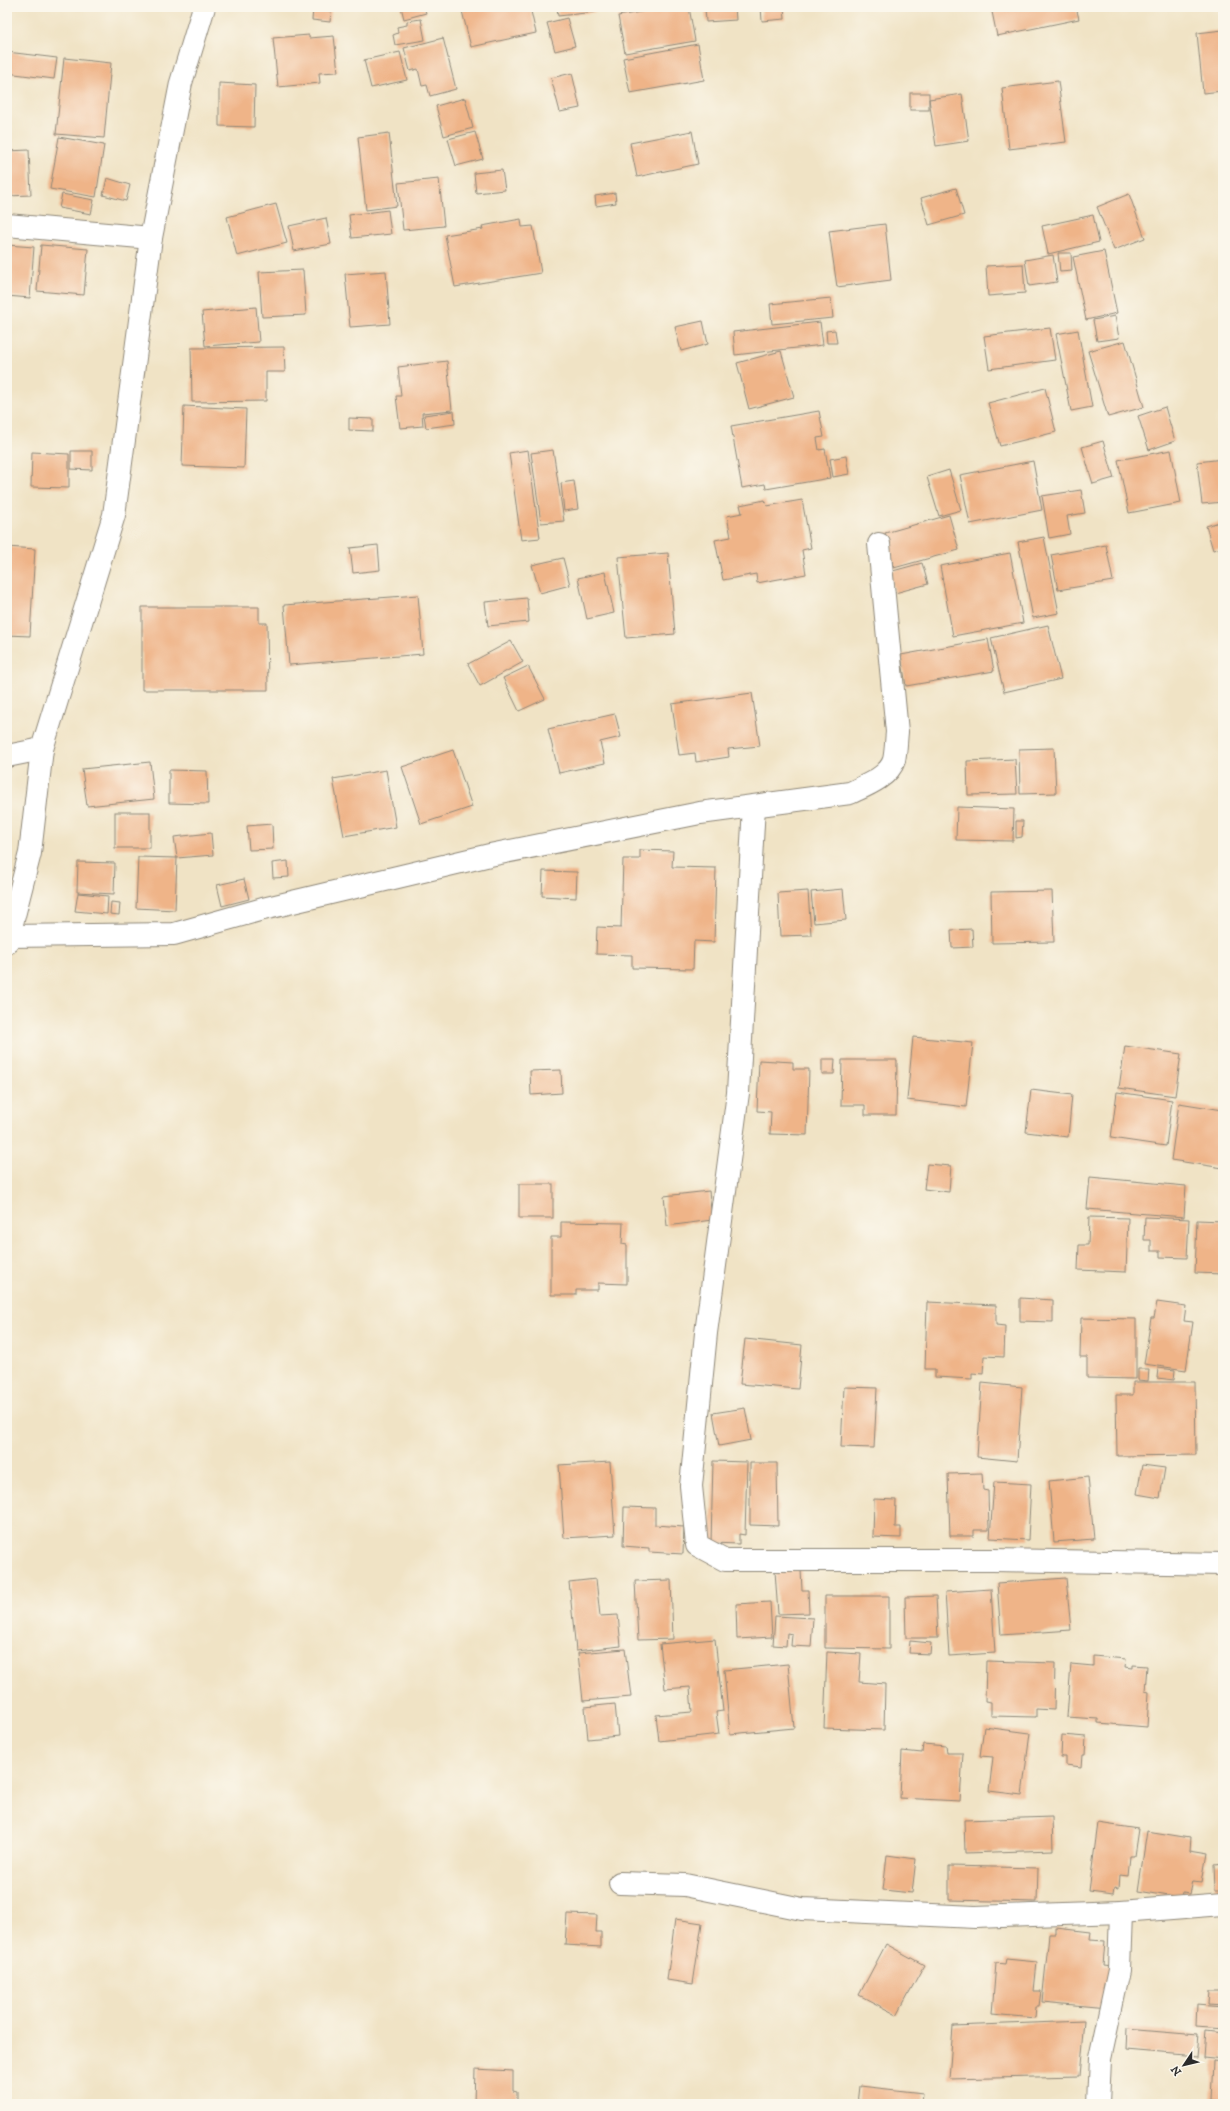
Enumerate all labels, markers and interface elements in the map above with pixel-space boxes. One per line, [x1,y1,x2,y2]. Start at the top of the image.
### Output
north arrow [1164,2045,1204,2085]
text: N [1168,2062,1185,2078]

